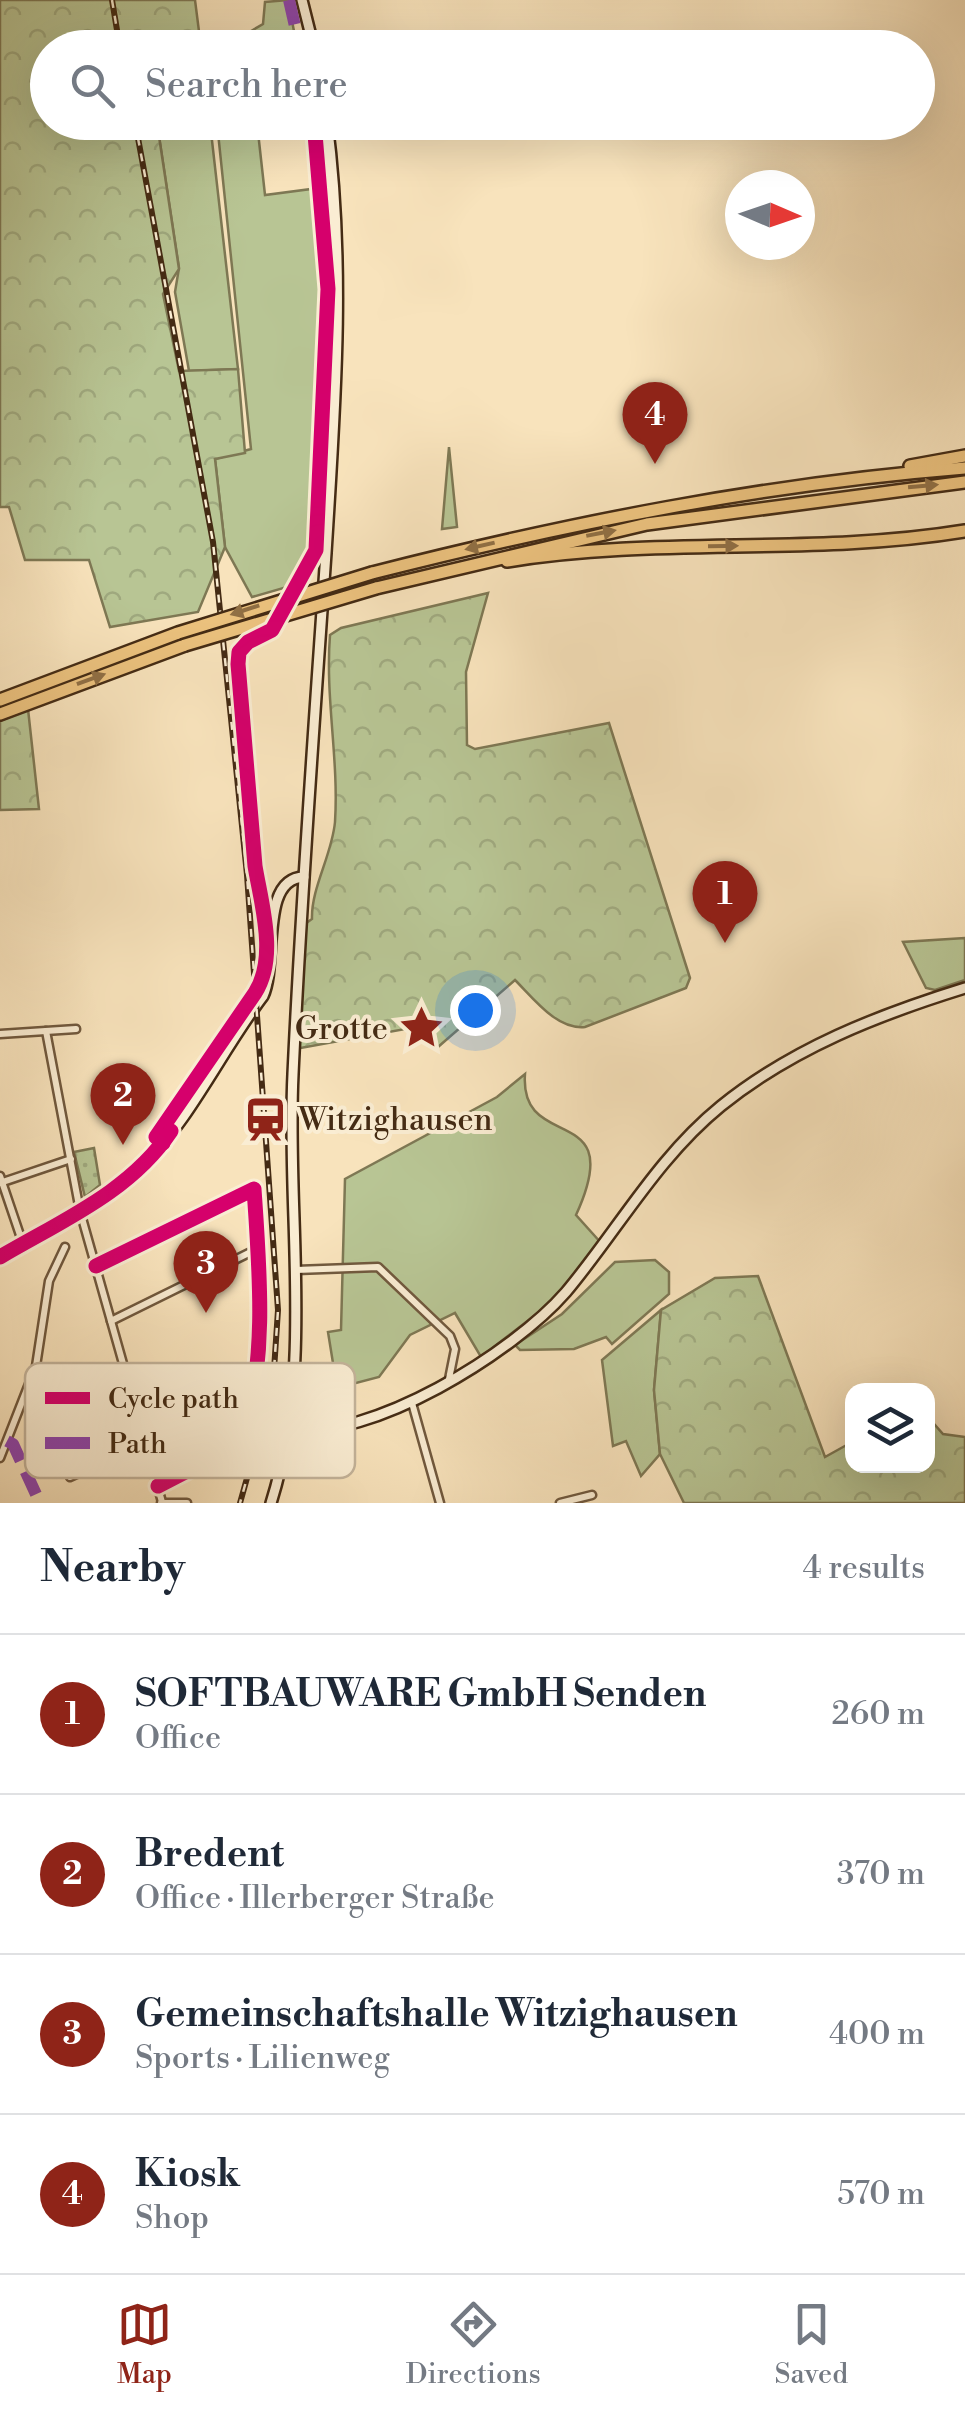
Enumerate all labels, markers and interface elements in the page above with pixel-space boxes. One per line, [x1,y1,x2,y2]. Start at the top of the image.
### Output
search box [30,30,935,140]
icon: search [65,58,120,113]
text: Search here [145,62,348,109]
north arrow [725,170,815,260]
pin: 4 [622,382,688,464]
one-way arrow [907,477,939,493]
one-way arrow [586,525,617,541]
one-way arrow [708,537,740,553]
one-way arrow [464,539,495,554]
one-way arrow [230,604,260,619]
one-way arrow [76,671,106,686]
pin: 1 [692,860,758,943]
your location [450,985,501,1036]
place icon: Grotte [397,1004,445,1052]
place label: Grotte [295,1009,388,1049]
pin: 2 [90,1062,156,1145]
station icon: Witzighausen [241,1095,289,1143]
place label: Witzighausen [297,1100,493,1140]
pin: 3 [174,1230,238,1313]
legend [25,1363,355,1478]
text: Cycle path [108,1382,239,1417]
map controls [845,1383,935,1473]
button: layers [845,1383,935,1473]
text: Path [108,1427,167,1462]
text: Nearby [40,1542,185,1595]
text: 4 results [803,1548,925,1588]
text: SOFTBAUWARE GmbH Senden [135,1671,706,1718]
text: 1 [65,1694,80,1734]
text: 260 m [832,1694,925,1734]
text: Office [135,1718,221,1758]
text: Bredent [135,1831,284,1878]
text: 2 [62,1854,83,1894]
text: 370 m [837,1854,925,1894]
text: Office · Illerberger Straße [135,1878,495,1918]
text: Gemeinschaftshalle Witzighausen [135,1991,738,2038]
text: 3 [63,2014,82,2054]
text: 400 m [829,2014,925,2054]
text: Sports · Lilienweg [135,2038,390,2078]
text: Kiosk [135,2151,240,2198]
text: 4 [62,2174,83,2214]
text: 570 m [837,2174,925,2214]
text: Shop [135,2198,209,2238]
tab: Map [117,2297,172,2392]
tab: Directions [406,2297,541,2392]
tab: Saved [775,2297,848,2392]

